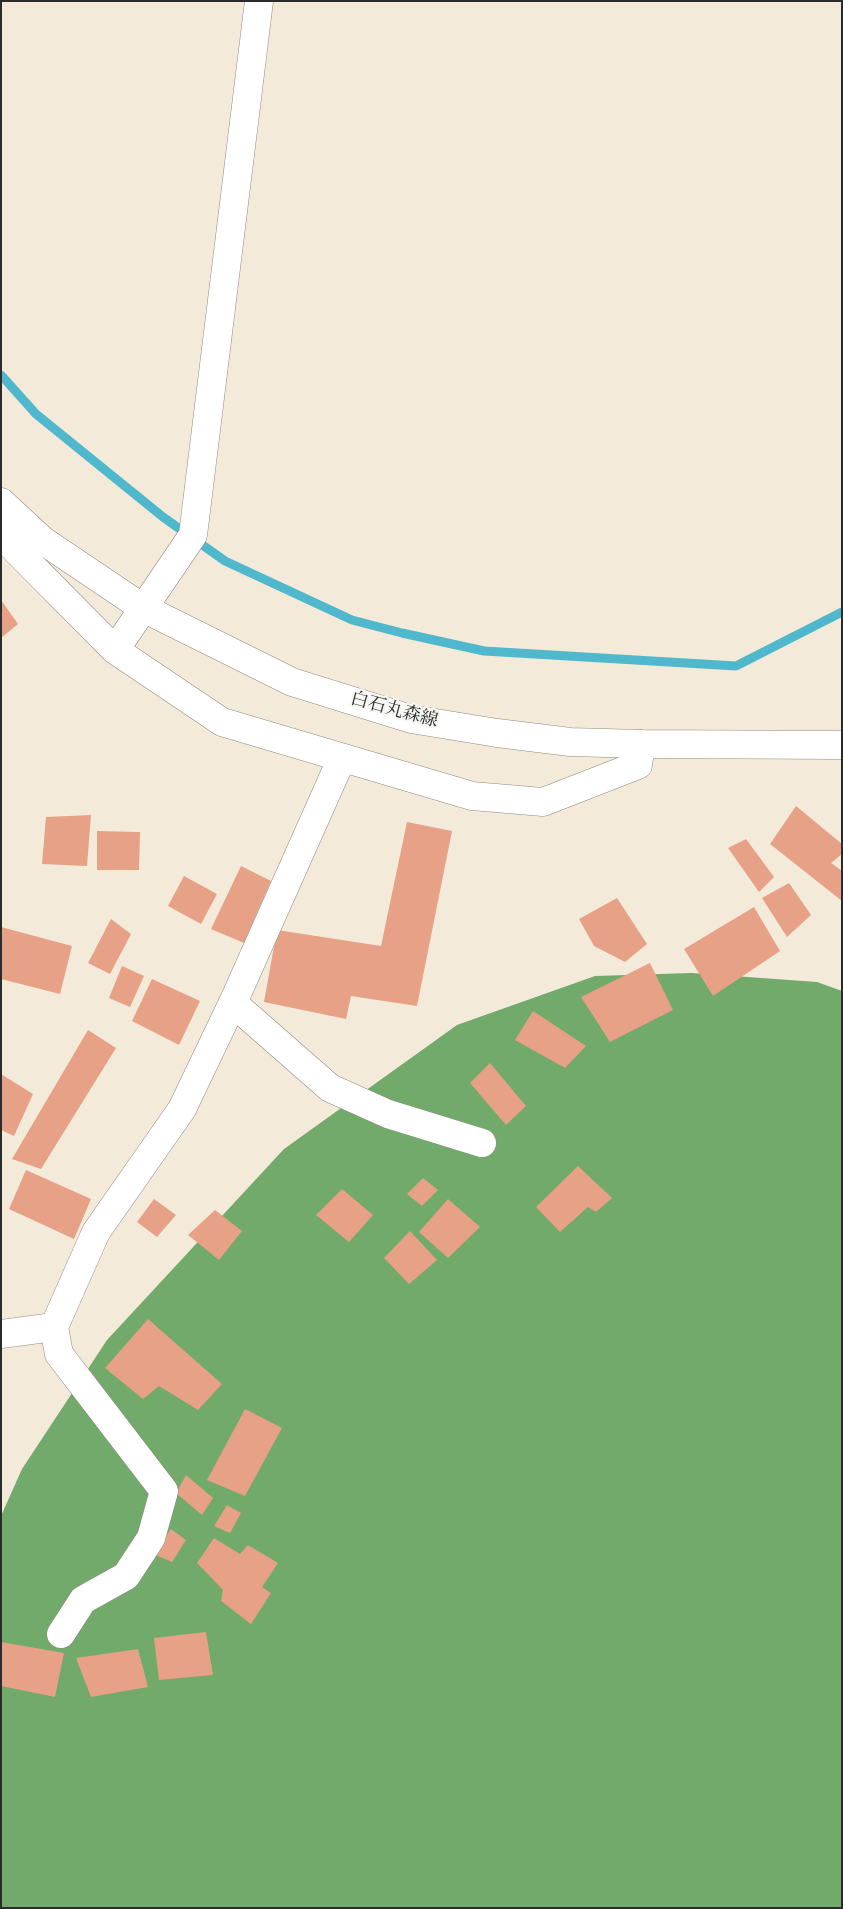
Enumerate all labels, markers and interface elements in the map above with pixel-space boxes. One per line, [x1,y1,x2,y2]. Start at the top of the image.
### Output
street label: 白石丸森線 [348,689,440,733]

